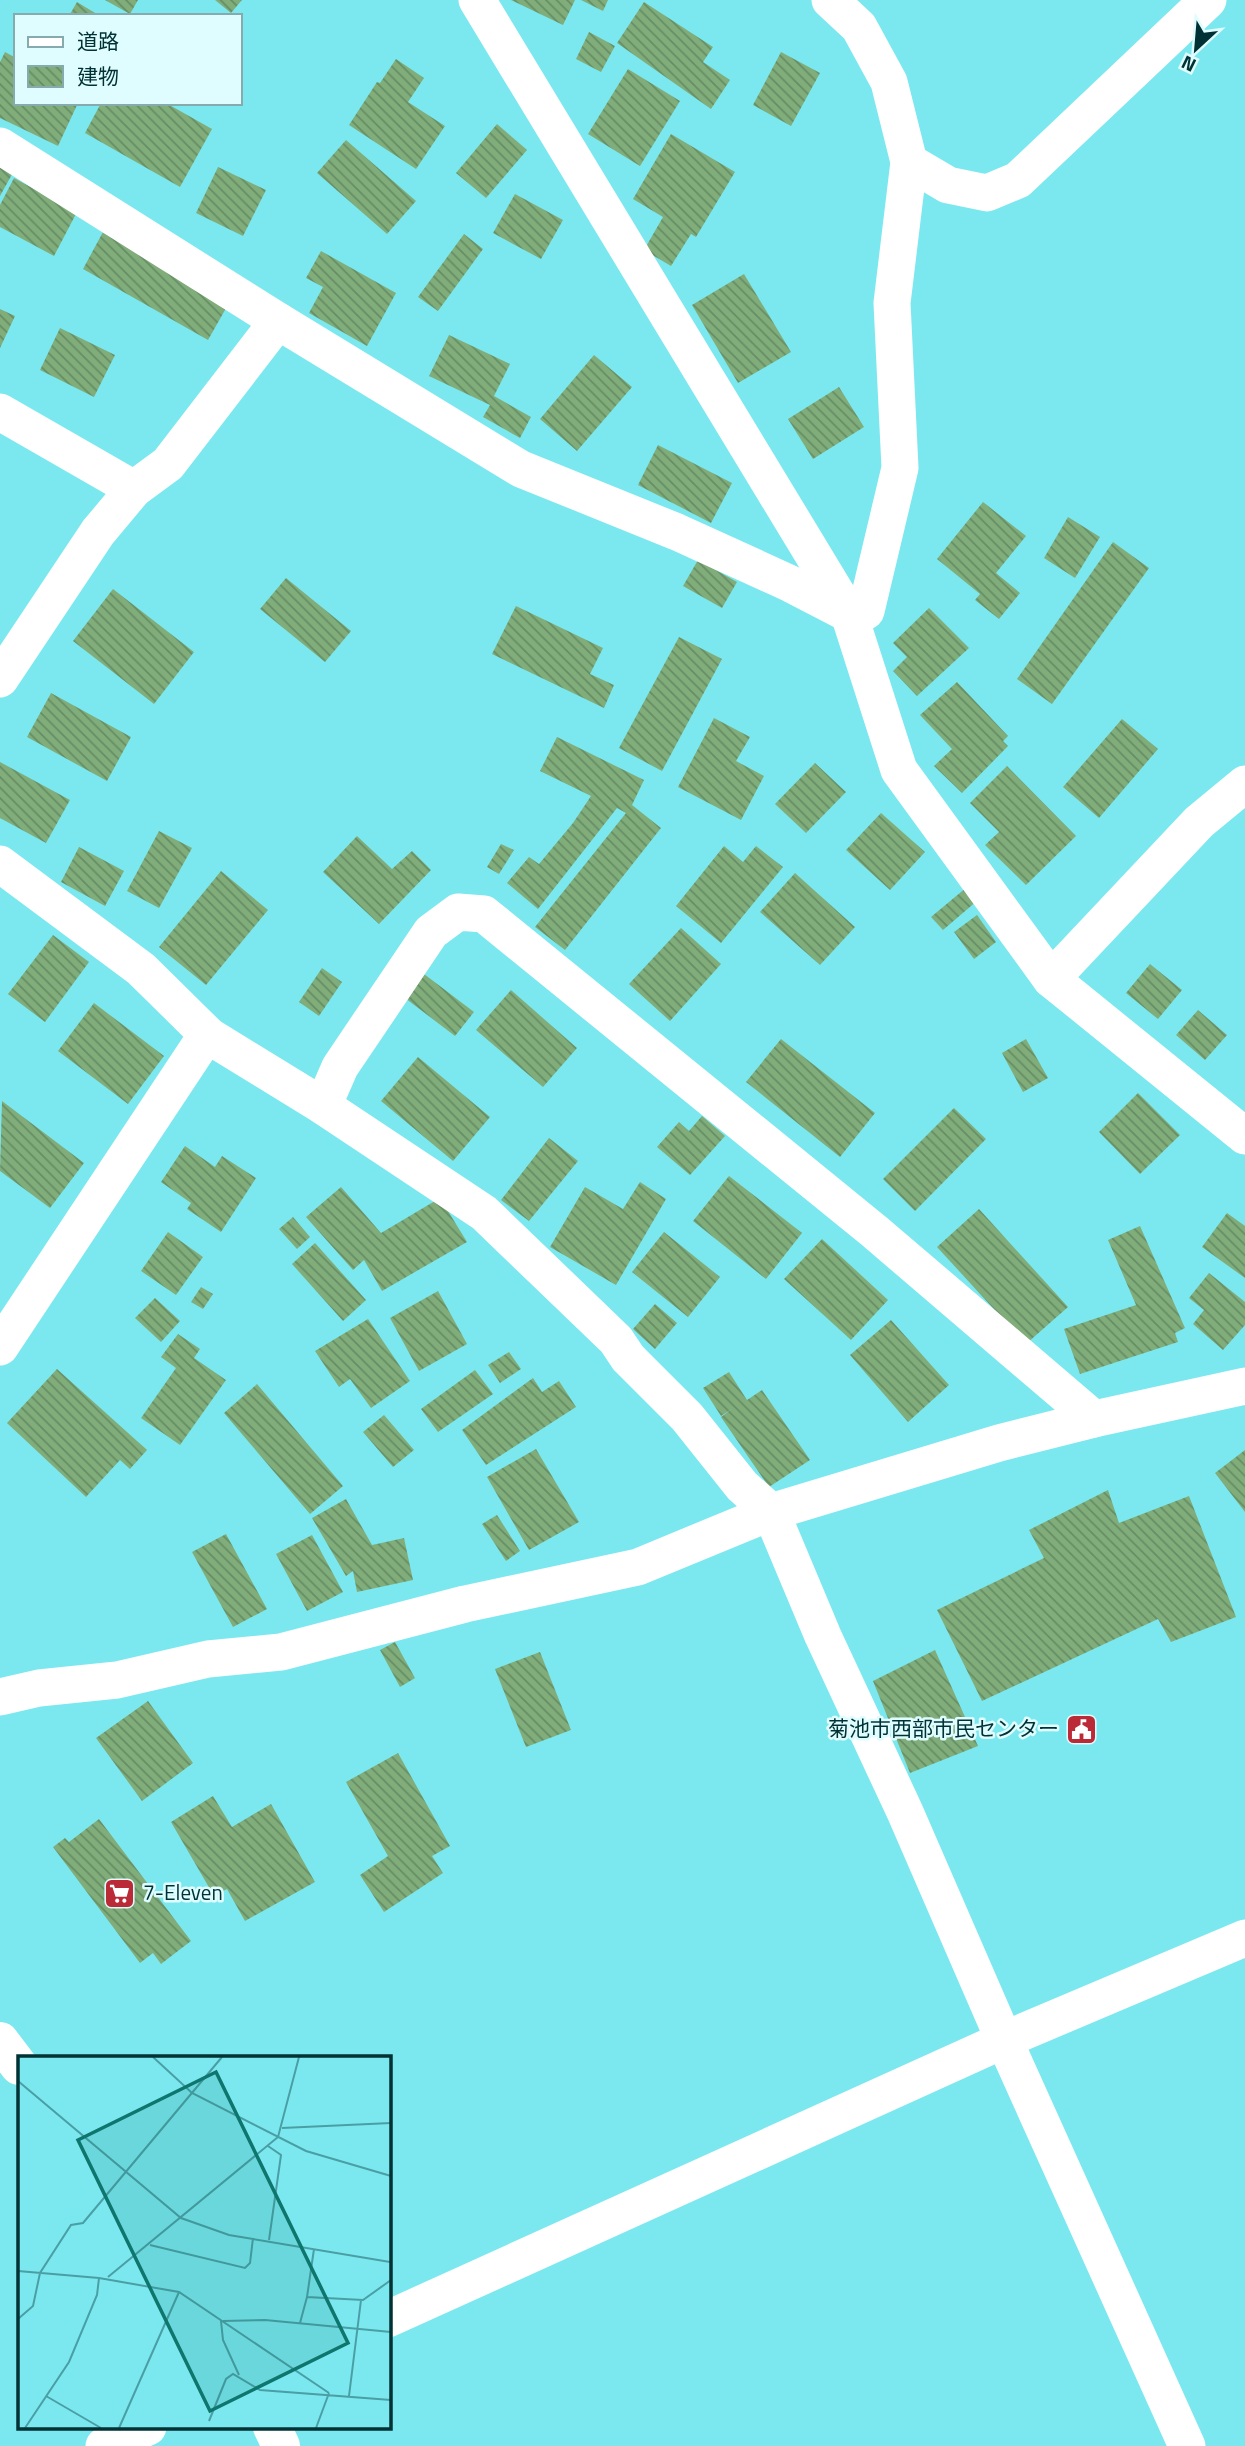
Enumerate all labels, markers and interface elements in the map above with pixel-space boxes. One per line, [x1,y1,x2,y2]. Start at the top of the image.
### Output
legend [14,14,242,105]
north arrow [1161,14,1231,84]
text: 道路 [77,25,119,57]
text: N [1176,49,1201,81]
text: 建物 [77,60,119,92]
place label: 菊池市西部市民センター [828,1712,1059,1744]
public building icon: 菊池市西部市民センター [1065,1712,1099,1746]
supermarket icon: 7-Eleven [103,1876,137,1910]
place label: 7-Eleven [143,1876,223,1908]
inset map [18,2056,390,2428]

